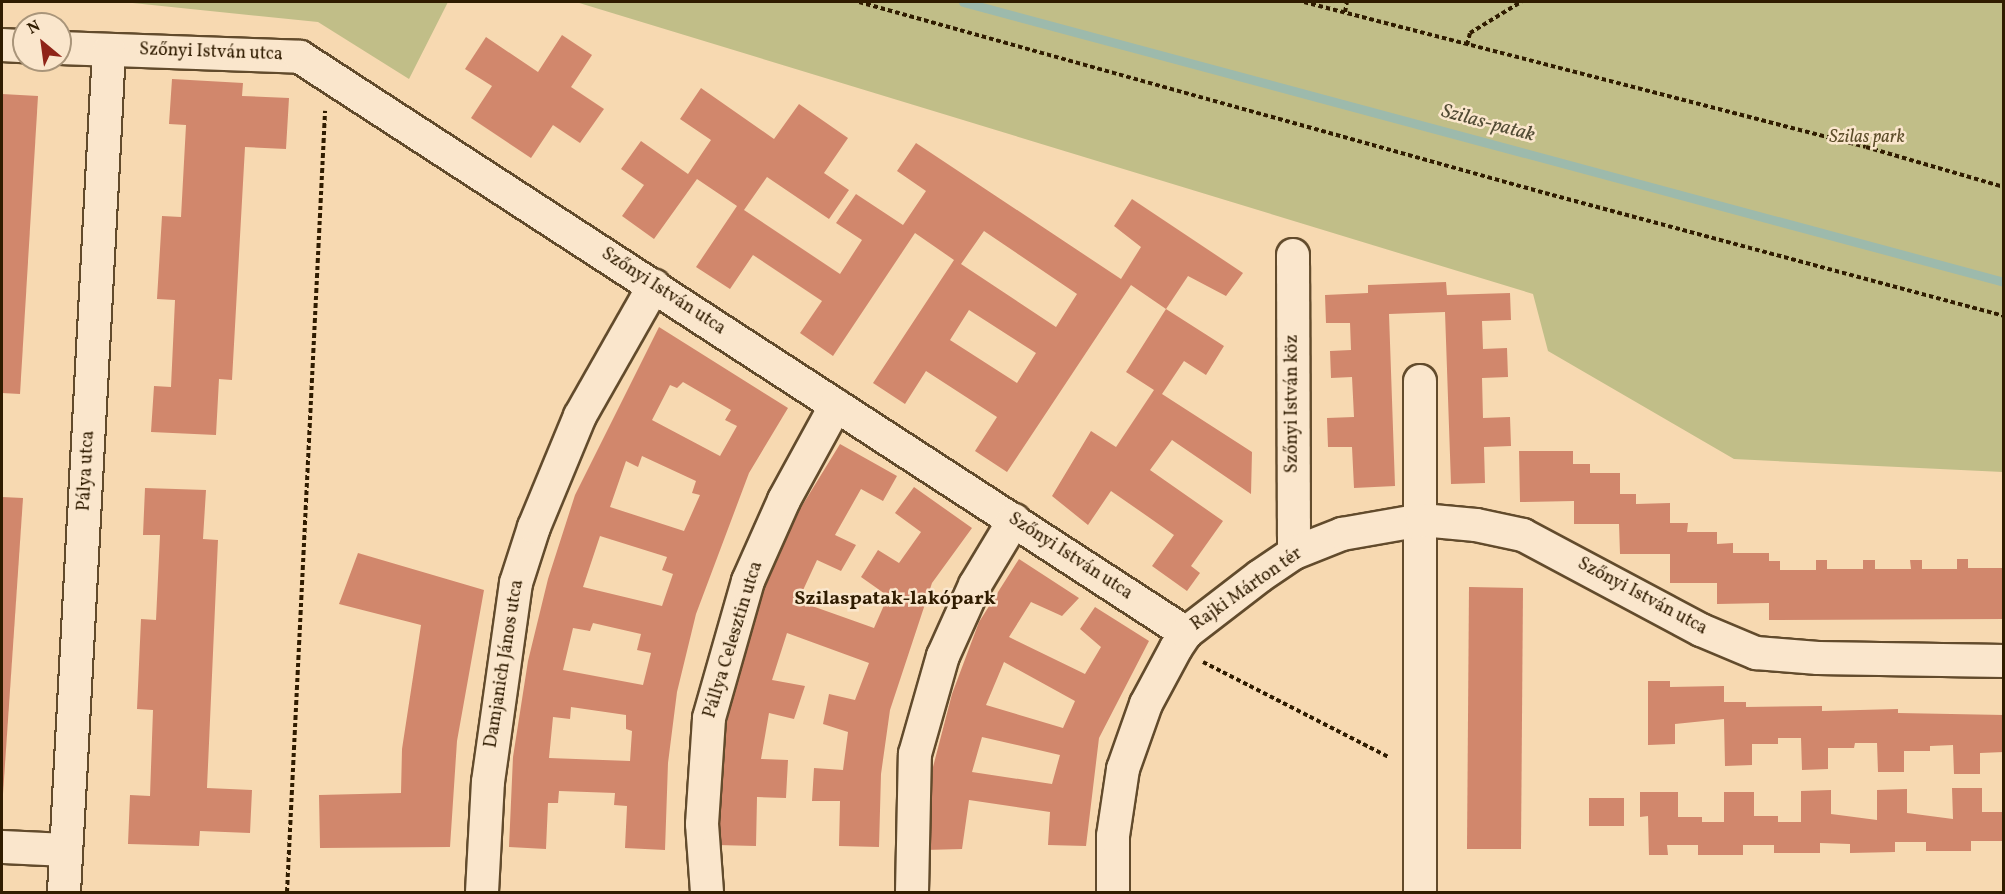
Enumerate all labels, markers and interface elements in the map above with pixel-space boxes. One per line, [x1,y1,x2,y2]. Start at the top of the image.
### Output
north arrow [12,12,72,72]
text: N [24,16,45,40]
street label: Szőnyi István utca [139,40,283,66]
water label: Szilas-patak [1438,100,1538,148]
park label: Szilas park [1829,127,1905,149]
street label: Szőnyi István utca [597,244,729,340]
street label: Szőnyi István köz [1282,335,1304,473]
street label: Pálya utca [74,430,100,512]
street label: Szőnyi István utca [1004,509,1136,605]
street label: Rajki Márton tér [1187,544,1307,636]
street label: Szőnyi István utca [1573,554,1711,640]
street label: Pállya Celesztin utca [700,559,768,721]
street label: Damjanich János utca [481,578,529,750]
district label: Szilaspatak-lakópark [794,587,996,611]

